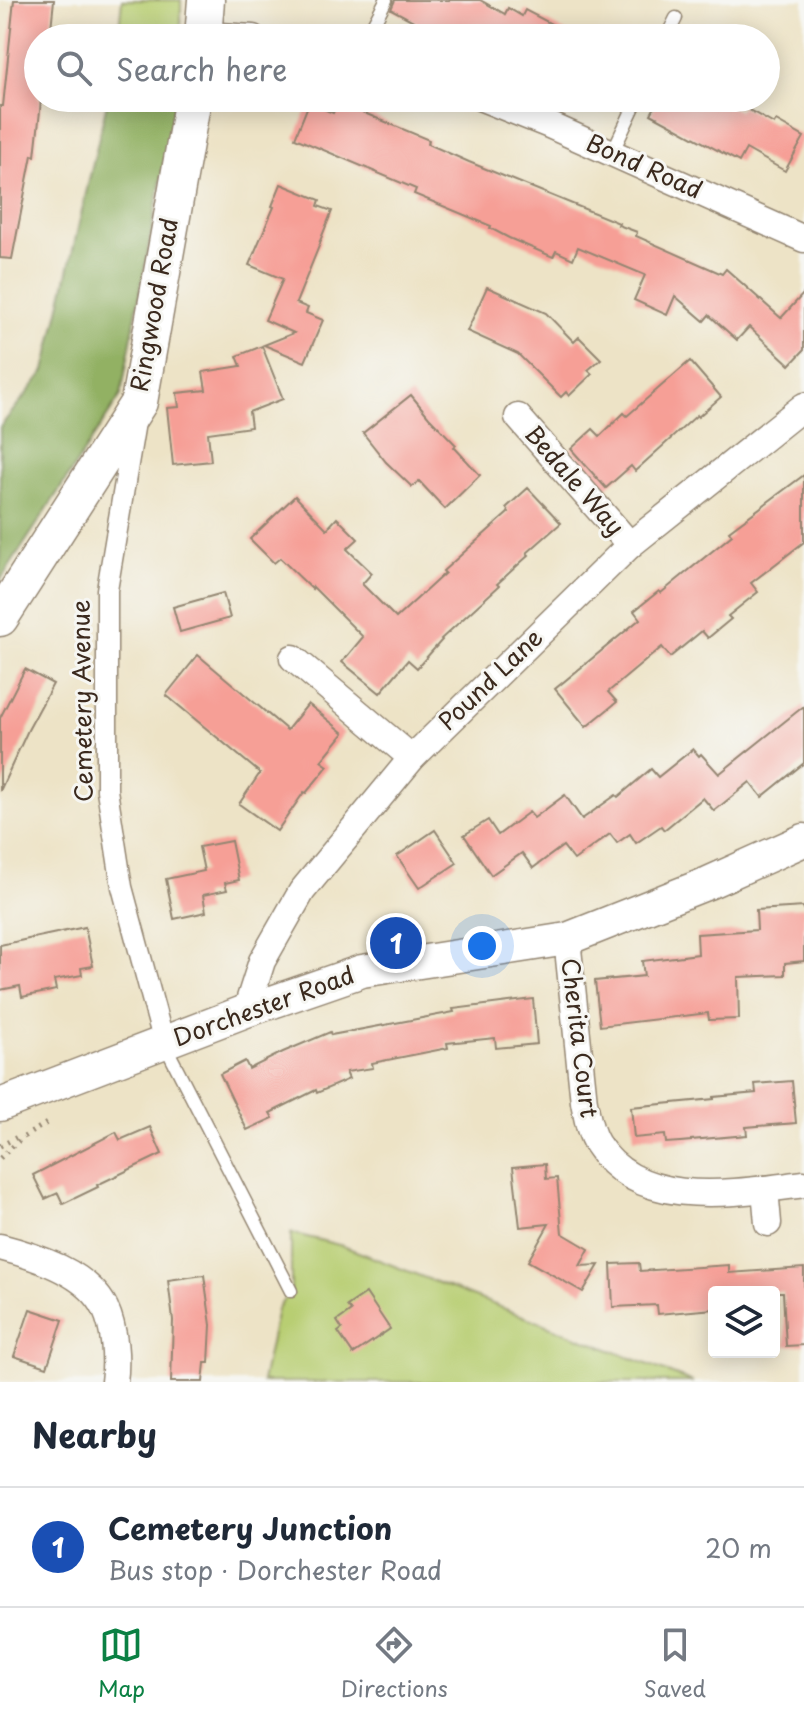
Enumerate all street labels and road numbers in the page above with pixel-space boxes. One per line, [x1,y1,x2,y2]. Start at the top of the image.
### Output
street label: Bond Road [581,124,709,207]
street label: Ringwood Road [120,215,186,394]
street label: Bedale Way [517,416,634,543]
street label: Cemetery Avenue [61,600,101,802]
street label: Pound Lane [429,619,550,738]
street label: Dorchester Road [168,956,359,1055]
street label: Cherita Court [553,956,609,1120]

